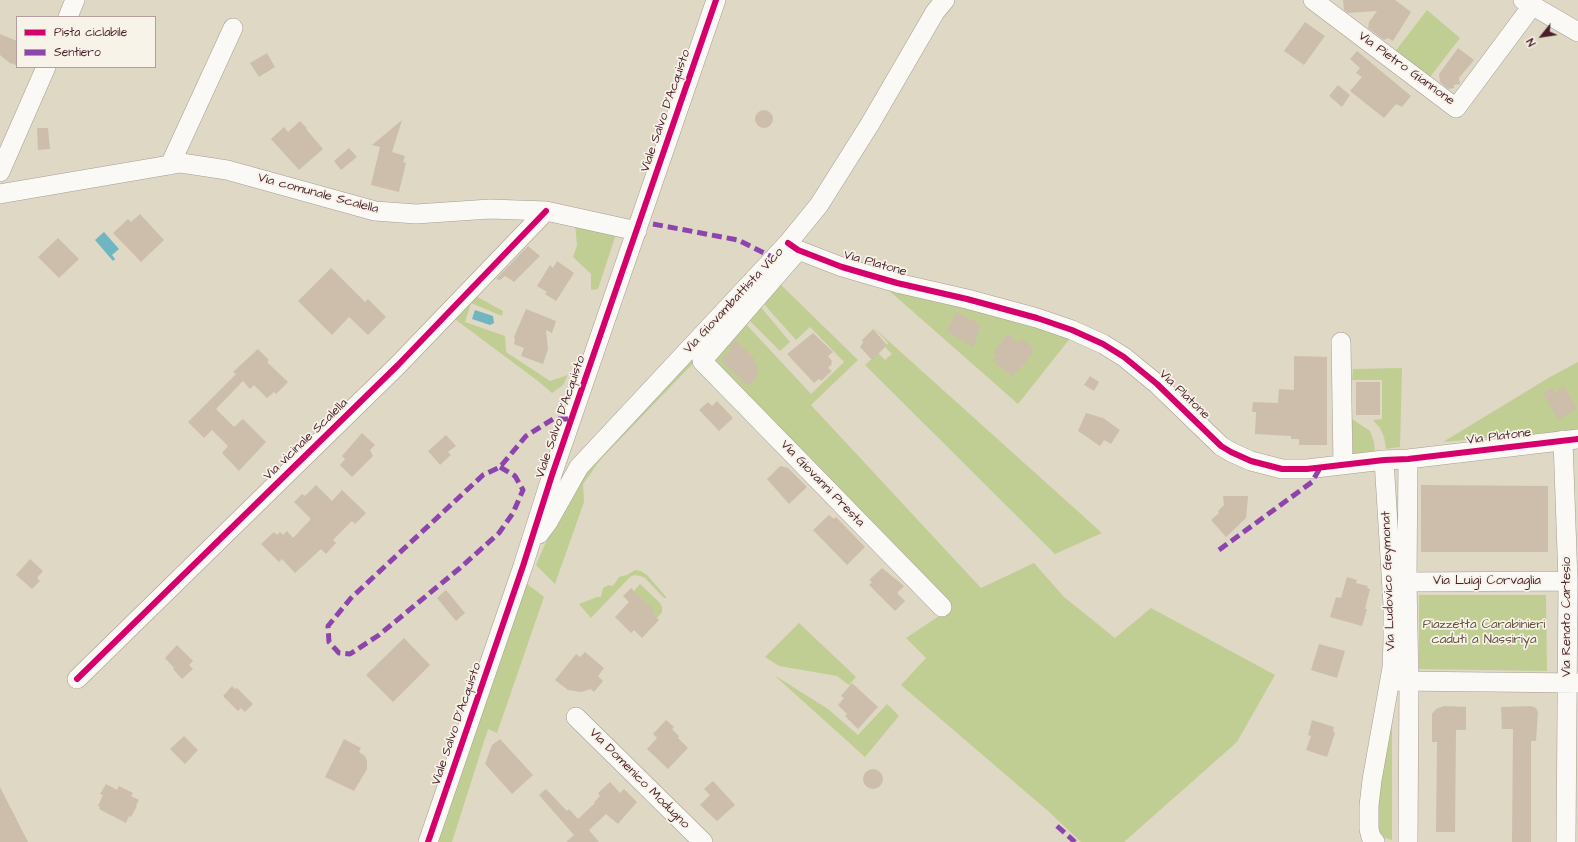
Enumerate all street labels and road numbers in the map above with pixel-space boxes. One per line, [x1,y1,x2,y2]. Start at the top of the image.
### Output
street label: Via Pietro Giannone [1355,29,1457,109]
street label: Viale Salvo D'Acquisto [638,48,694,174]
street label: Via comunale Scalella [256,170,380,218]
street label: Via Giovambattista Vico [681,245,787,357]
street label: Via Platone [842,248,908,280]
street label: Viale Salvo D'Acquisto [533,354,589,480]
street label: Via Platone [1155,367,1213,423]
street label: Via vicinale Scalella [261,396,351,484]
street label: Via Platone [1466,425,1532,449]
street label: Via Giovanni Presta [777,437,867,531]
street label: Via Ludovico Geymonat [1379,511,1399,651]
street label: Via Renato Cartesio [1559,557,1575,677]
street label: Via Luigi Corvaglia [1433,573,1541,589]
street label: Viale Salvo D'Acquisto [429,661,485,787]
street label: Via Domenico Modugno [585,725,693,833]

